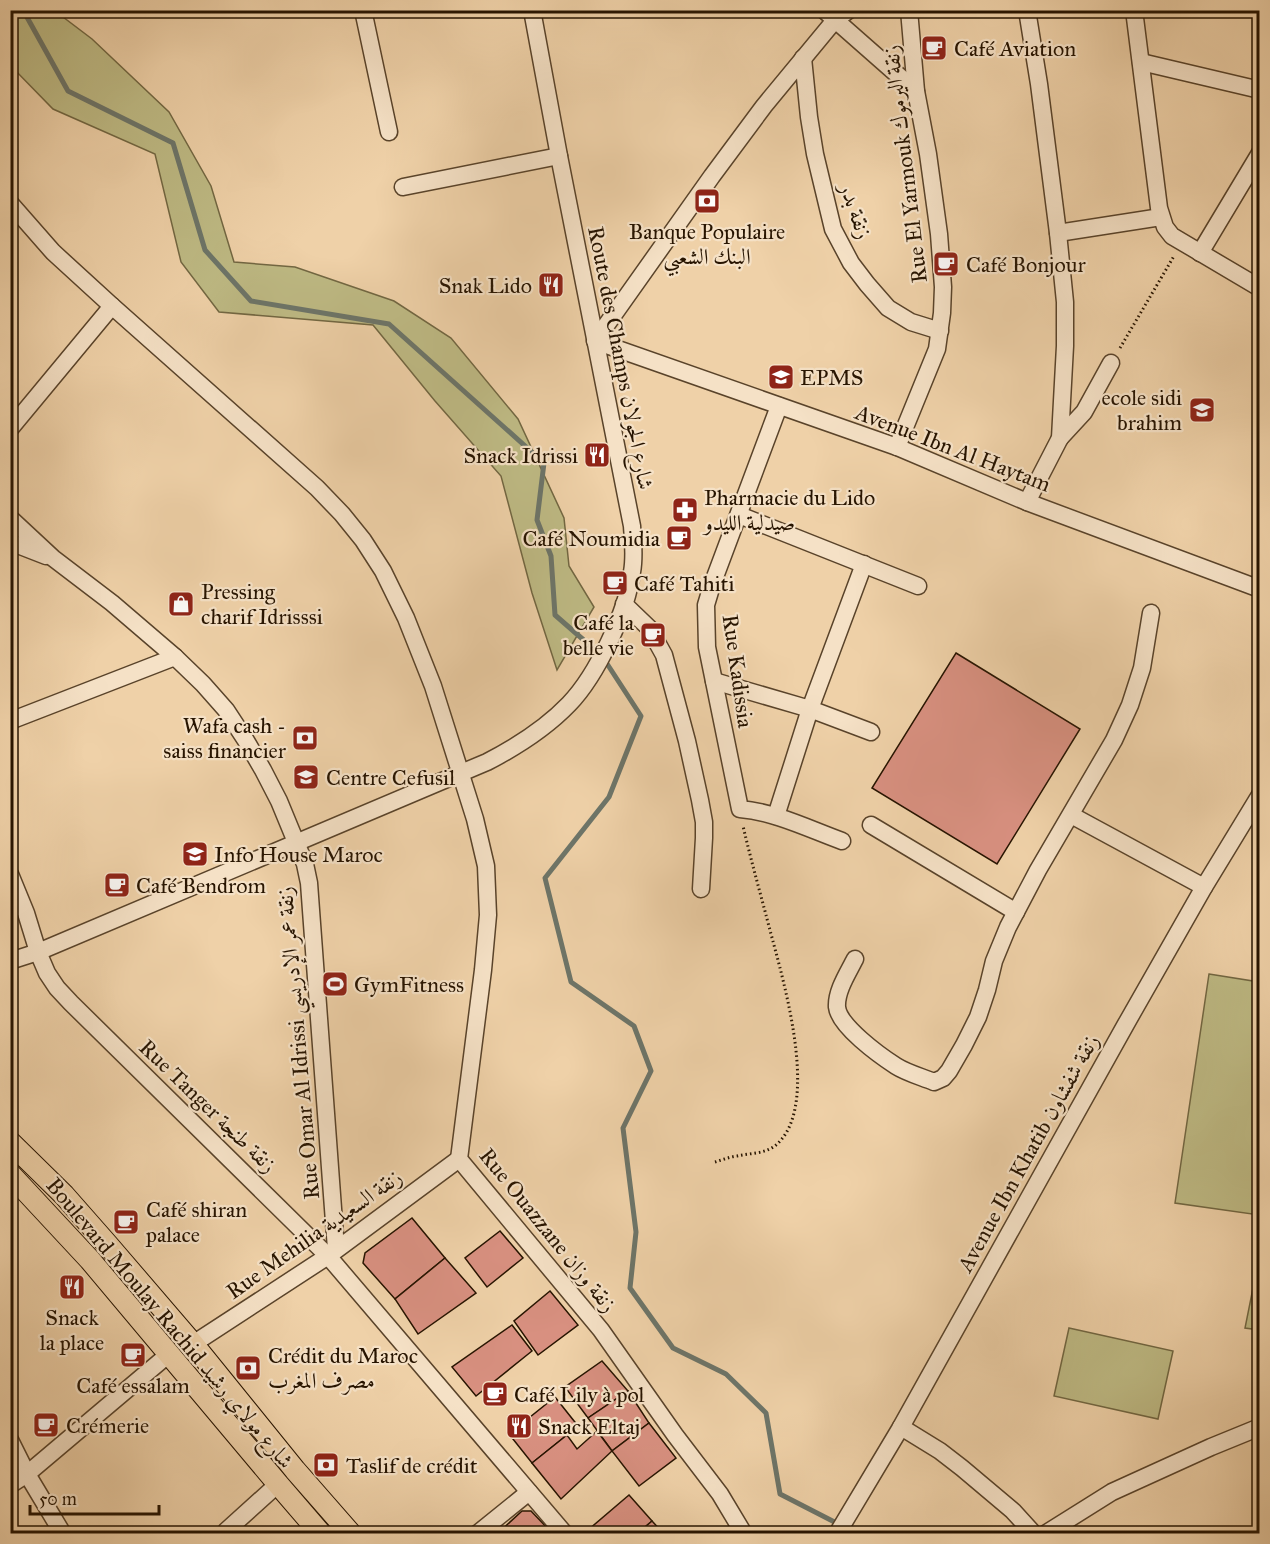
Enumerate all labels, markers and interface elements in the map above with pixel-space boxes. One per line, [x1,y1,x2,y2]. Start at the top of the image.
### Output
cafe icon: Café Aviation [919,33,949,63]
place label: Café Aviation [954,35,1076,62]
street label: Rue El Yarmouk زنقة اليرموك [877,44,933,284]
street label: زنقة بدر [833,178,878,243]
bank icon: Banque Populaire البنك الشعبي [692,186,722,216]
place label: Banque Populaire البنك الشعبي [629,218,785,277]
street label: Route des Champs شارع الجولان [577,224,660,493]
cafe icon: Café Bonjour [931,249,961,279]
place label: Café Bonjour [966,251,1086,278]
restaurant icon: Snak Lido [536,270,566,300]
place label: Snak Lido [439,272,532,299]
school or university icon: EPMS [766,362,796,392]
place label: EPMS [800,364,864,391]
place label: ecole sidi brahim [1102,384,1183,436]
school or university icon: ecole sidi brahim [1187,395,1217,425]
street label: Avenue Ibn Al Haytam [851,398,1055,498]
restaurant icon: Snack Idrissi [582,440,612,470]
place label: Snack Idrissi [463,442,578,469]
place label: Pharmacie du Lido صيدلية الليدو [702,484,875,536]
pharmacy icon: Pharmacie du Lido صيدلية الليدو [670,495,700,525]
cafe icon: Café Noumidia [664,523,694,553]
place label: Café Noumidia [523,525,661,552]
cafe icon: Café Tahiti [600,568,630,598]
place label: Café Tahiti [634,570,734,597]
place label: Pressing charif Idrisssi [201,578,323,630]
shop icon: Pressing charif Idrisssi [166,589,196,619]
place label: Café la belle vie [563,609,635,661]
street label: Rue Kadissia [717,613,759,730]
cafe icon: Café la belle vie [638,620,668,650]
place label: Wafa cash - saiss financier [163,712,287,764]
bank icon: Wafa cash - saiss financier [290,723,320,753]
school or university icon: Centre Cefusil [291,762,321,792]
place label: Centre Cefusil [326,764,455,791]
school or university icon: Info House Maroc [180,839,210,869]
place label: Info House Maroc [214,841,383,868]
cafe icon: Café Bendrom [102,870,132,900]
place label: Café Bendrom [136,872,266,899]
street label: Rue Omar Al Idrissi زنقة عمر الإدريسي [271,885,332,1201]
sports icon: GymFitness [320,969,350,999]
place label: GymFitness [354,971,464,998]
street label: Avenue Ibn Khatib زنقة شفشاون [951,1029,1105,1278]
street label: Rue Tanger زنقة طنجة [134,1034,282,1178]
street label: Rue Ouazzane زنقة وزان [473,1142,623,1318]
street label: Rue Mehilia زنقة السعيدية [221,1163,407,1305]
street label: Boulevard Moulay Rachid شارع مولاي رشيد [36,1172,300,1477]
place label: Café shiran palace [145,1196,247,1248]
cafe icon: Café shiran palace [111,1207,141,1237]
restaurant icon: Snack la place [57,1272,87,1302]
place label: Snack la place [40,1304,104,1356]
cafe icon: Café essalam [118,1340,148,1370]
place label: Crédit du Maroc مصرف المغرب [268,1342,418,1395]
bank icon: Crédit du Maroc مصرف المغرب [233,1353,263,1383]
place label: Café essalam [76,1372,190,1399]
cafe icon: Café Lily à pol [480,1379,510,1409]
place label: Café Lily à pol [514,1381,645,1408]
cafe icon: Crémerie [31,1410,61,1440]
restaurant icon: Snack Eltaj [504,1411,534,1441]
place label: Crémerie [66,1412,149,1439]
place label: Snack Eltaj [538,1413,640,1440]
bank icon: Taslif de crédit [311,1450,341,1480]
place label: Taslif de crédit [346,1452,478,1479]
scale bar [30,1478,159,1516]
text: 50 m [39,1488,77,1510]

